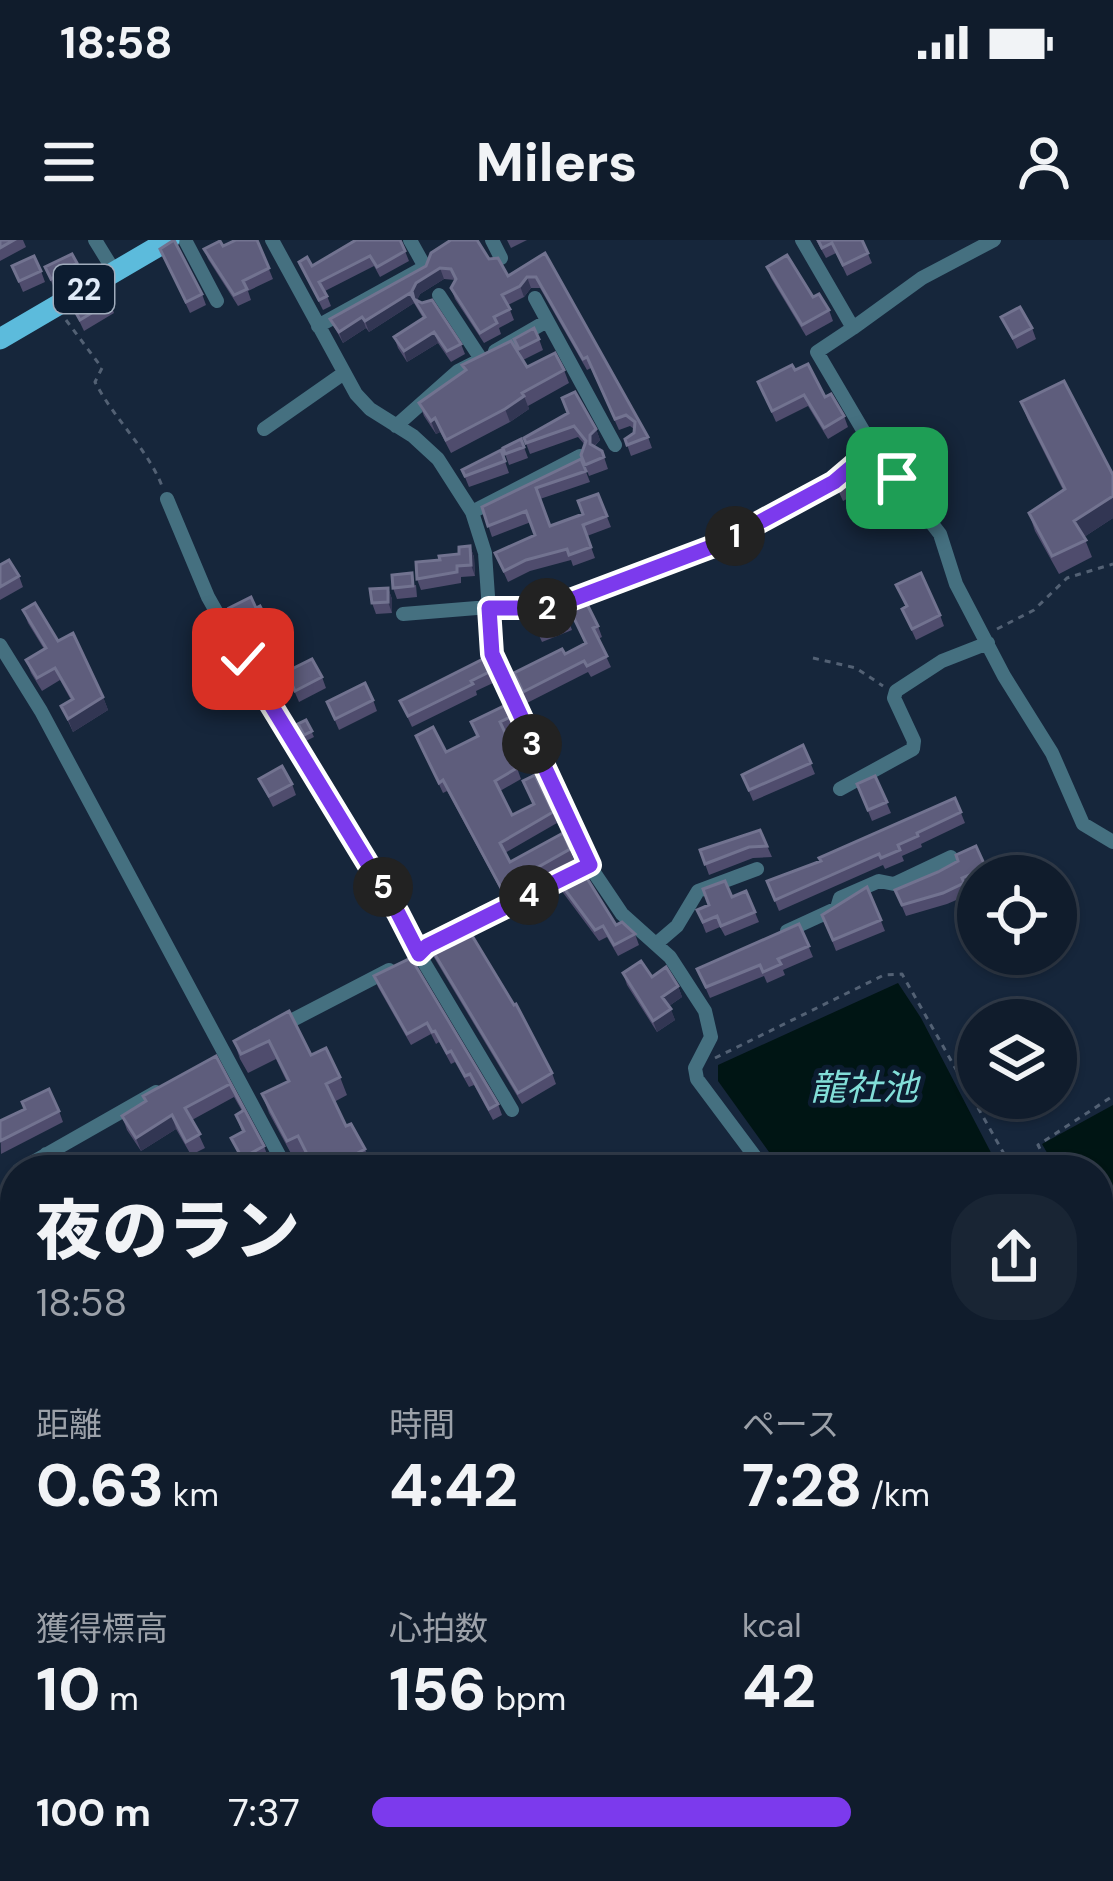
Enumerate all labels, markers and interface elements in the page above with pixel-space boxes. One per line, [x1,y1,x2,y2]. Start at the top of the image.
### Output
text: 18:58 [60,13,173,72]
text: Milers [476,127,637,198]
icon: menu [36,129,102,195]
icon: person [1011,129,1077,195]
road number: 22 [54,265,114,313]
pin [846,427,948,529]
icon: arrive [864,445,930,511]
pin: 1 [705,506,765,566]
text: 1 [729,514,741,557]
pin: 2 [517,578,577,638]
text: 2 [537,586,557,629]
pin [192,608,294,710]
icon: check [210,626,276,692]
pin: 3 [502,714,562,774]
text: 3 [522,722,542,765]
map controls [957,855,1077,1119]
button: locate [957,855,1077,975]
pin: 5 [353,857,413,917]
text: 5 [373,865,393,908]
pin: 4 [499,865,559,925]
text: 4 [518,873,540,916]
button: layers [957,999,1077,1119]
water label: 龍社池 [810,1064,921,1111]
text: 夜のラン [36,1189,300,1274]
button: share [951,1194,1077,1320]
text: 18:58 [36,1277,127,1328]
text: 距離 [36,1403,102,1446]
text: 時間 [389,1403,455,1446]
text: ペース [742,1403,839,1446]
text: 0.63 [36,1446,164,1525]
text: 4:42 [389,1446,518,1525]
text: 7:28 [742,1446,862,1525]
text: km [164,1473,219,1516]
text: /km [862,1473,930,1516]
text: kcal [742,1604,802,1647]
text: 獲得標高 [36,1607,168,1650]
text: 心拍数 [389,1607,488,1650]
text: 42 [742,1647,816,1726]
text: 10 [36,1650,101,1729]
text: 156 [389,1650,487,1729]
text: m [101,1677,139,1720]
text: bpm [487,1677,566,1720]
text: 100 m [36,1787,151,1838]
text: 7:37 [228,1787,300,1838]

